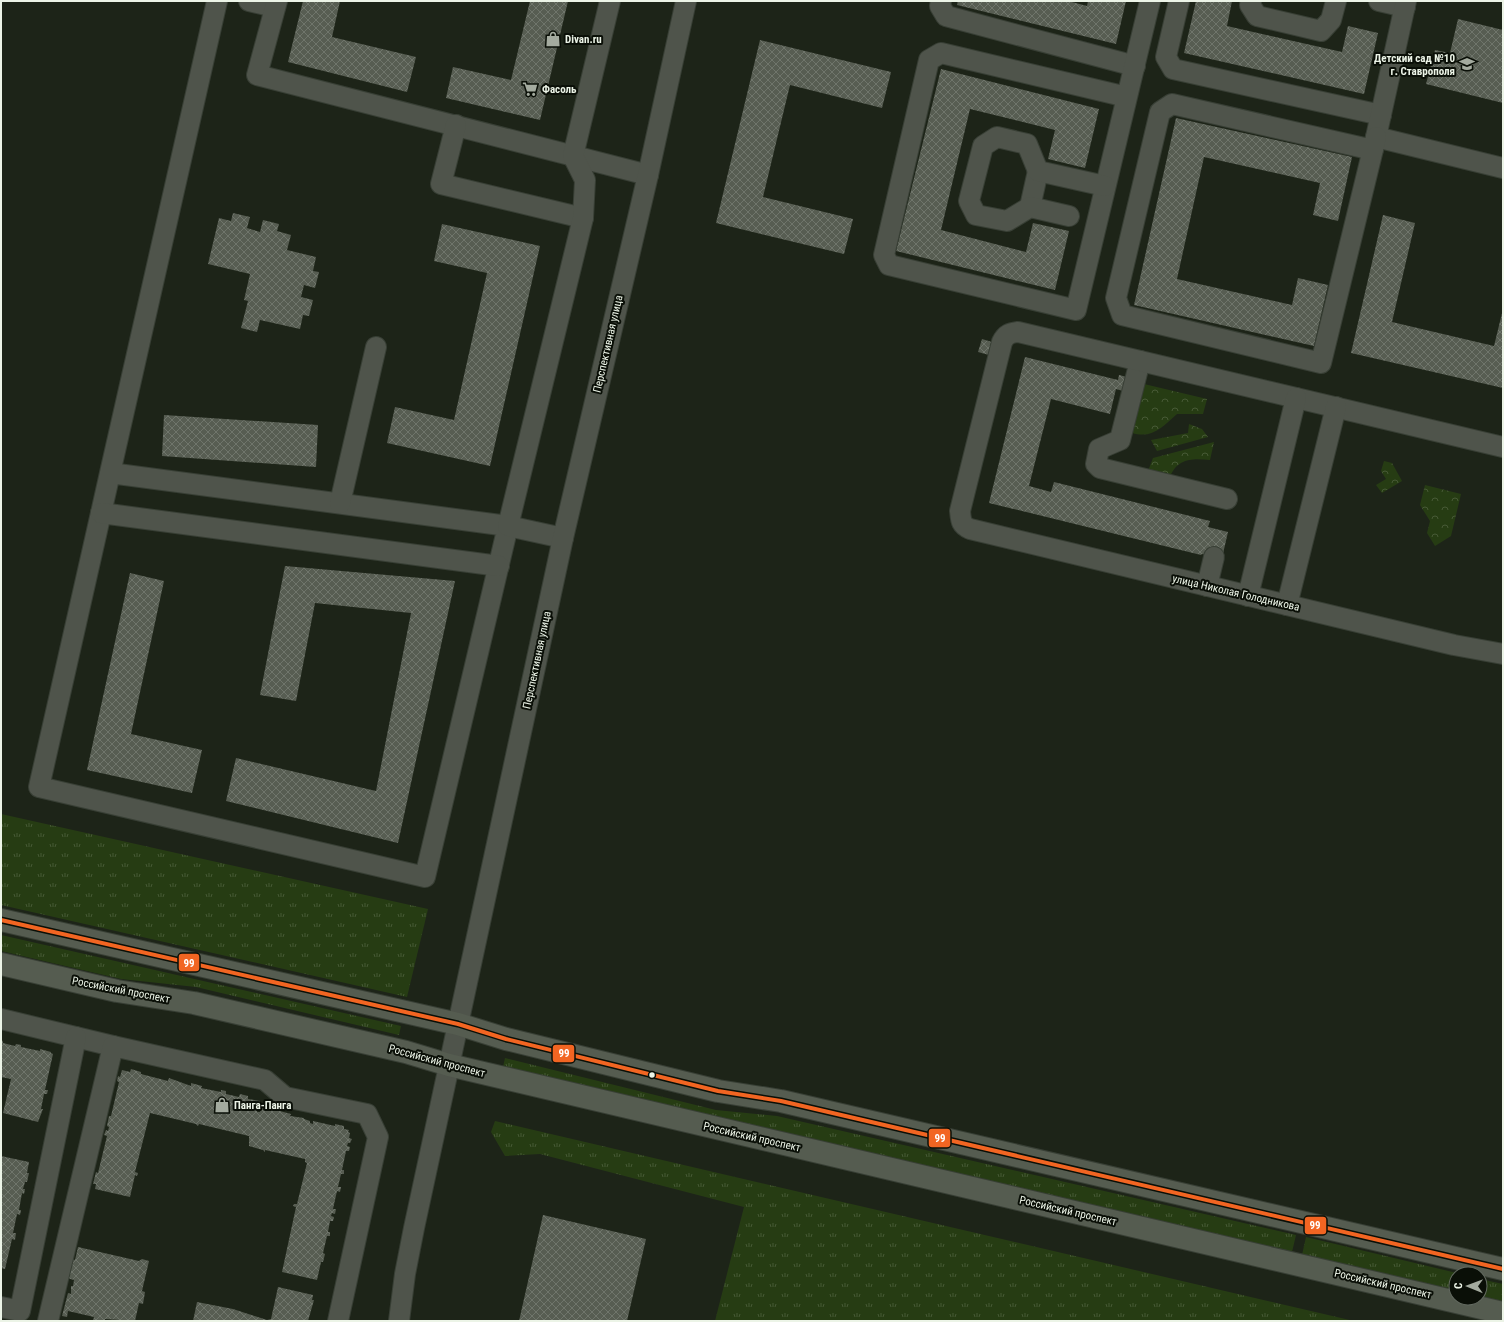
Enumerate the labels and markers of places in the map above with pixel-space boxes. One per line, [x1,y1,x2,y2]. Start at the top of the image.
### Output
shop icon: Divan.ru [544,30,562,48]
place label: Divan.ru [565,33,602,46]
place label: Детский сад №10 г. Ставрополя [1374,52,1455,78]
school or university icon: Детский сад №10 г. Ставрополя [1458,55,1476,73]
supermarket icon: Фасоль [521,80,539,98]
place label: Фасоль [542,83,577,96]
unlabelled marker [647,1070,657,1080]
shop icon: Панга-Панга [213,1096,231,1114]
place label: Панга-Панга [234,1099,291,1112]

